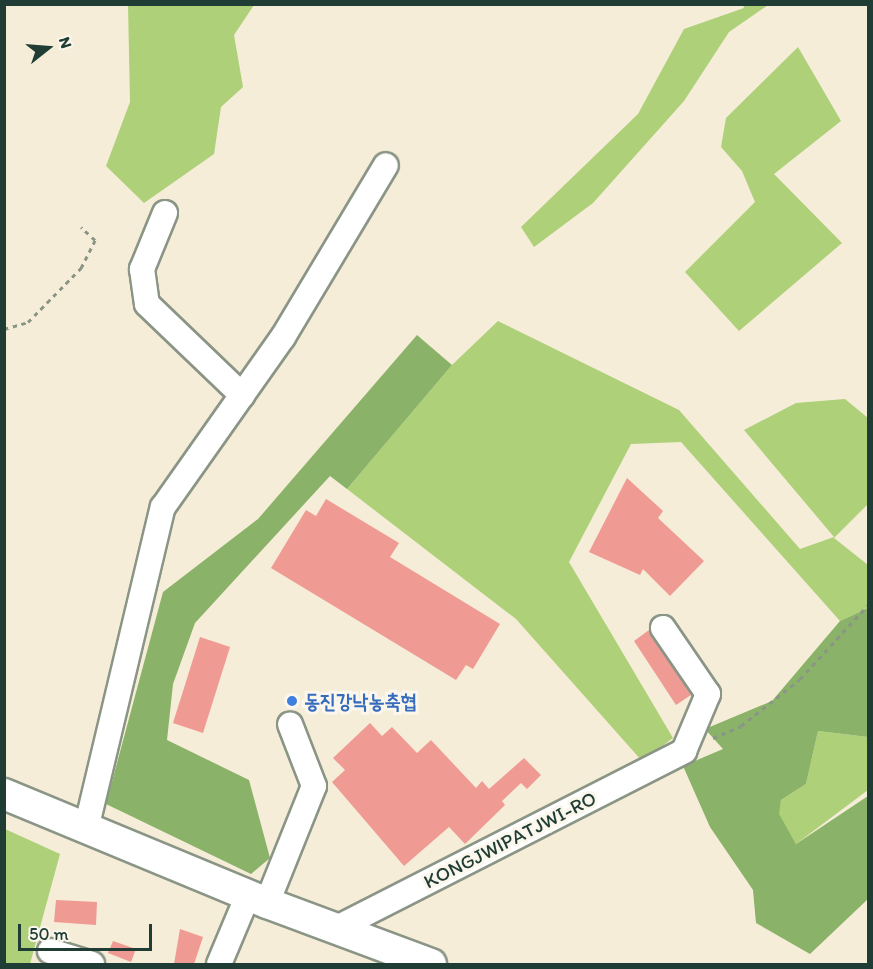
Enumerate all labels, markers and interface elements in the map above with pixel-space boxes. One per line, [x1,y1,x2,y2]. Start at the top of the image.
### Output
north arrow [18,18,78,78]
text: N [55,35,76,51]
place label: 동진강낙농축협 [304,689,417,713]
marker: 동진강낙농축협 [285,694,299,708]
street label: KONGJWIPATJWI-RO [420,786,600,894]
scale bar [21,912,154,950]
text: 50 m [29,923,69,945]

